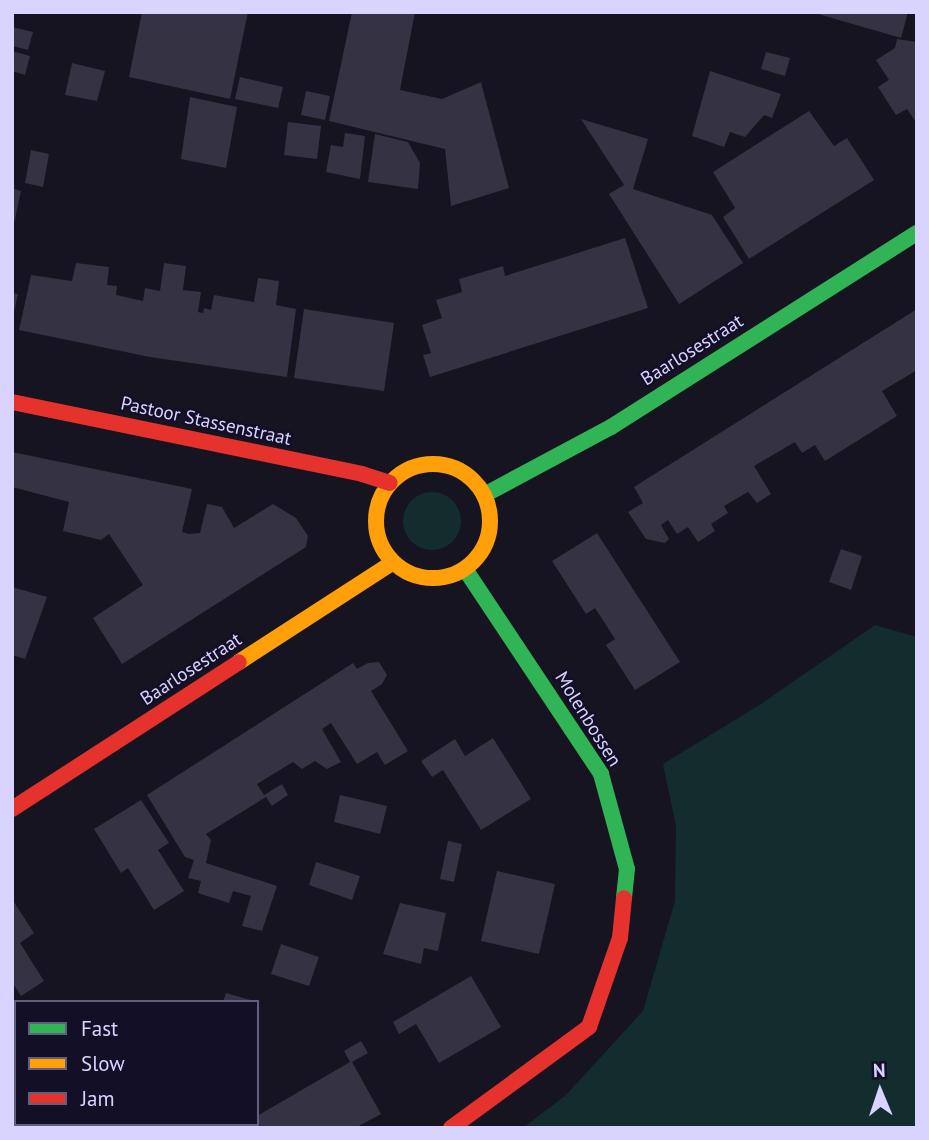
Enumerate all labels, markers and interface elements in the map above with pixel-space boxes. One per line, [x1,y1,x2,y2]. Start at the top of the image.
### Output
street label: Baarlosestraat [637,310,747,390]
street label: Pastoor Stassenstraat [119,392,293,450]
street label: Baarlosestraat [136,628,246,710]
street label: Molenbossen [550,667,626,771]
legend [14,1000,259,1126]
text: Fast [81,1015,118,1042]
text: Slow [81,1050,125,1077]
north arrow [845,1056,915,1126]
text: N [873,1058,886,1082]
text: Jam [81,1085,115,1112]

